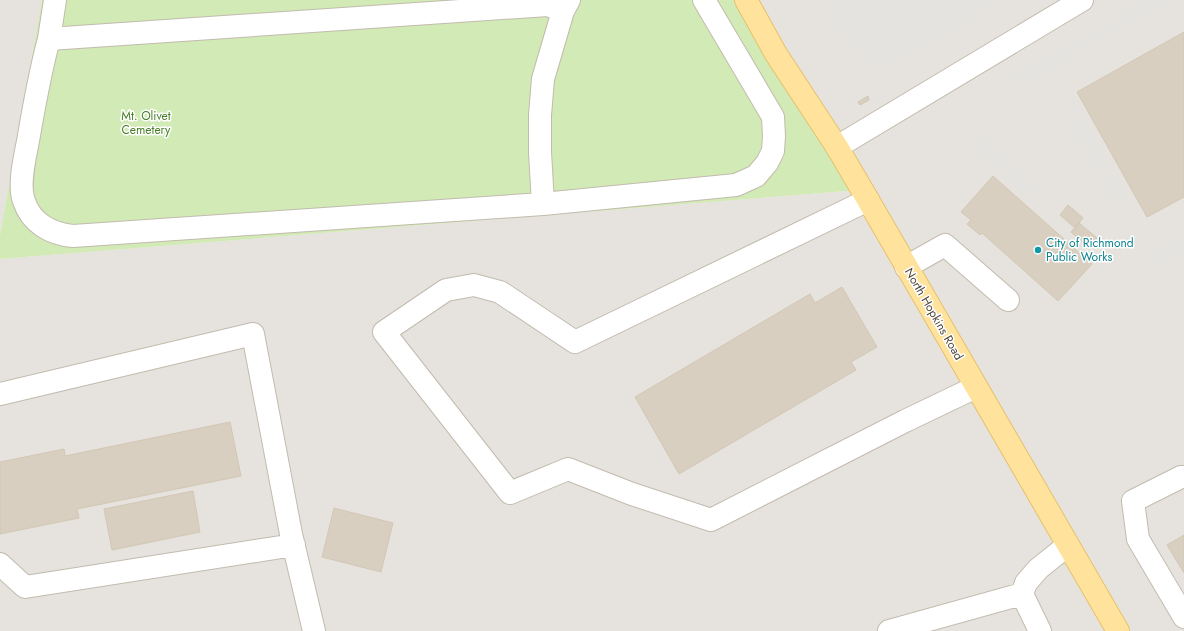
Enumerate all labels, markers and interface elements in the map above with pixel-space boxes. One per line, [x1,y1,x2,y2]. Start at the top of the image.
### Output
park label: Mt. Olivet Cemetery [121,107,171,139]
place label: City of Richmond Public Works [1046,234,1134,266]
marker: City of Richmond Public Works [1033,245,1043,255]
street label: North Hopkins Road [900,265,968,363]

